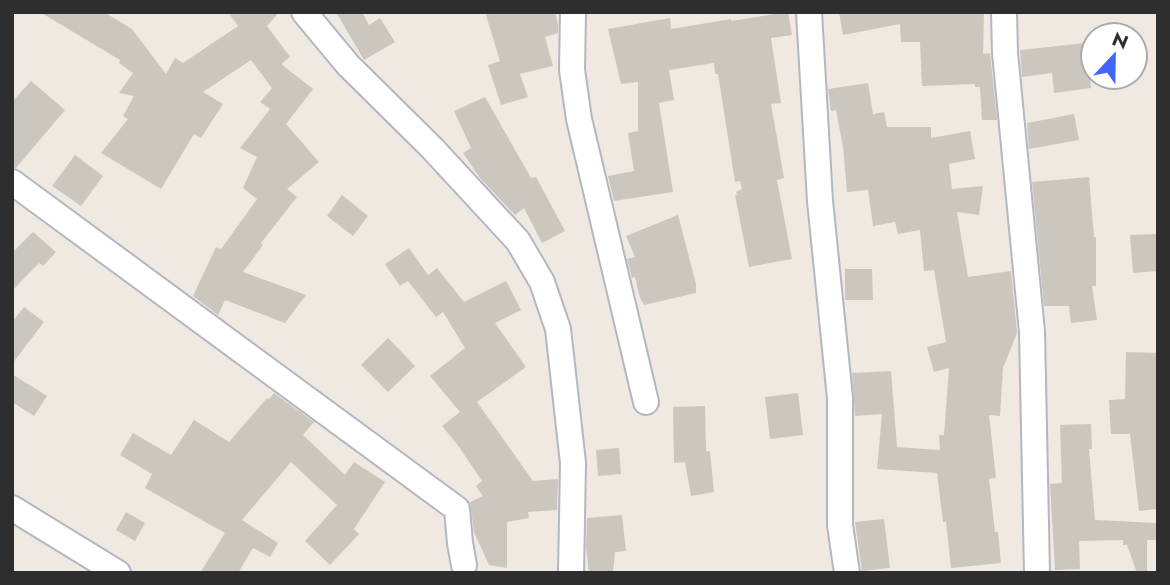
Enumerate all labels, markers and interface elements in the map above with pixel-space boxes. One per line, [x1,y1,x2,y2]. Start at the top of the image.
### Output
north arrow [1079,21,1149,91]
text: N [1108,25,1132,56]

